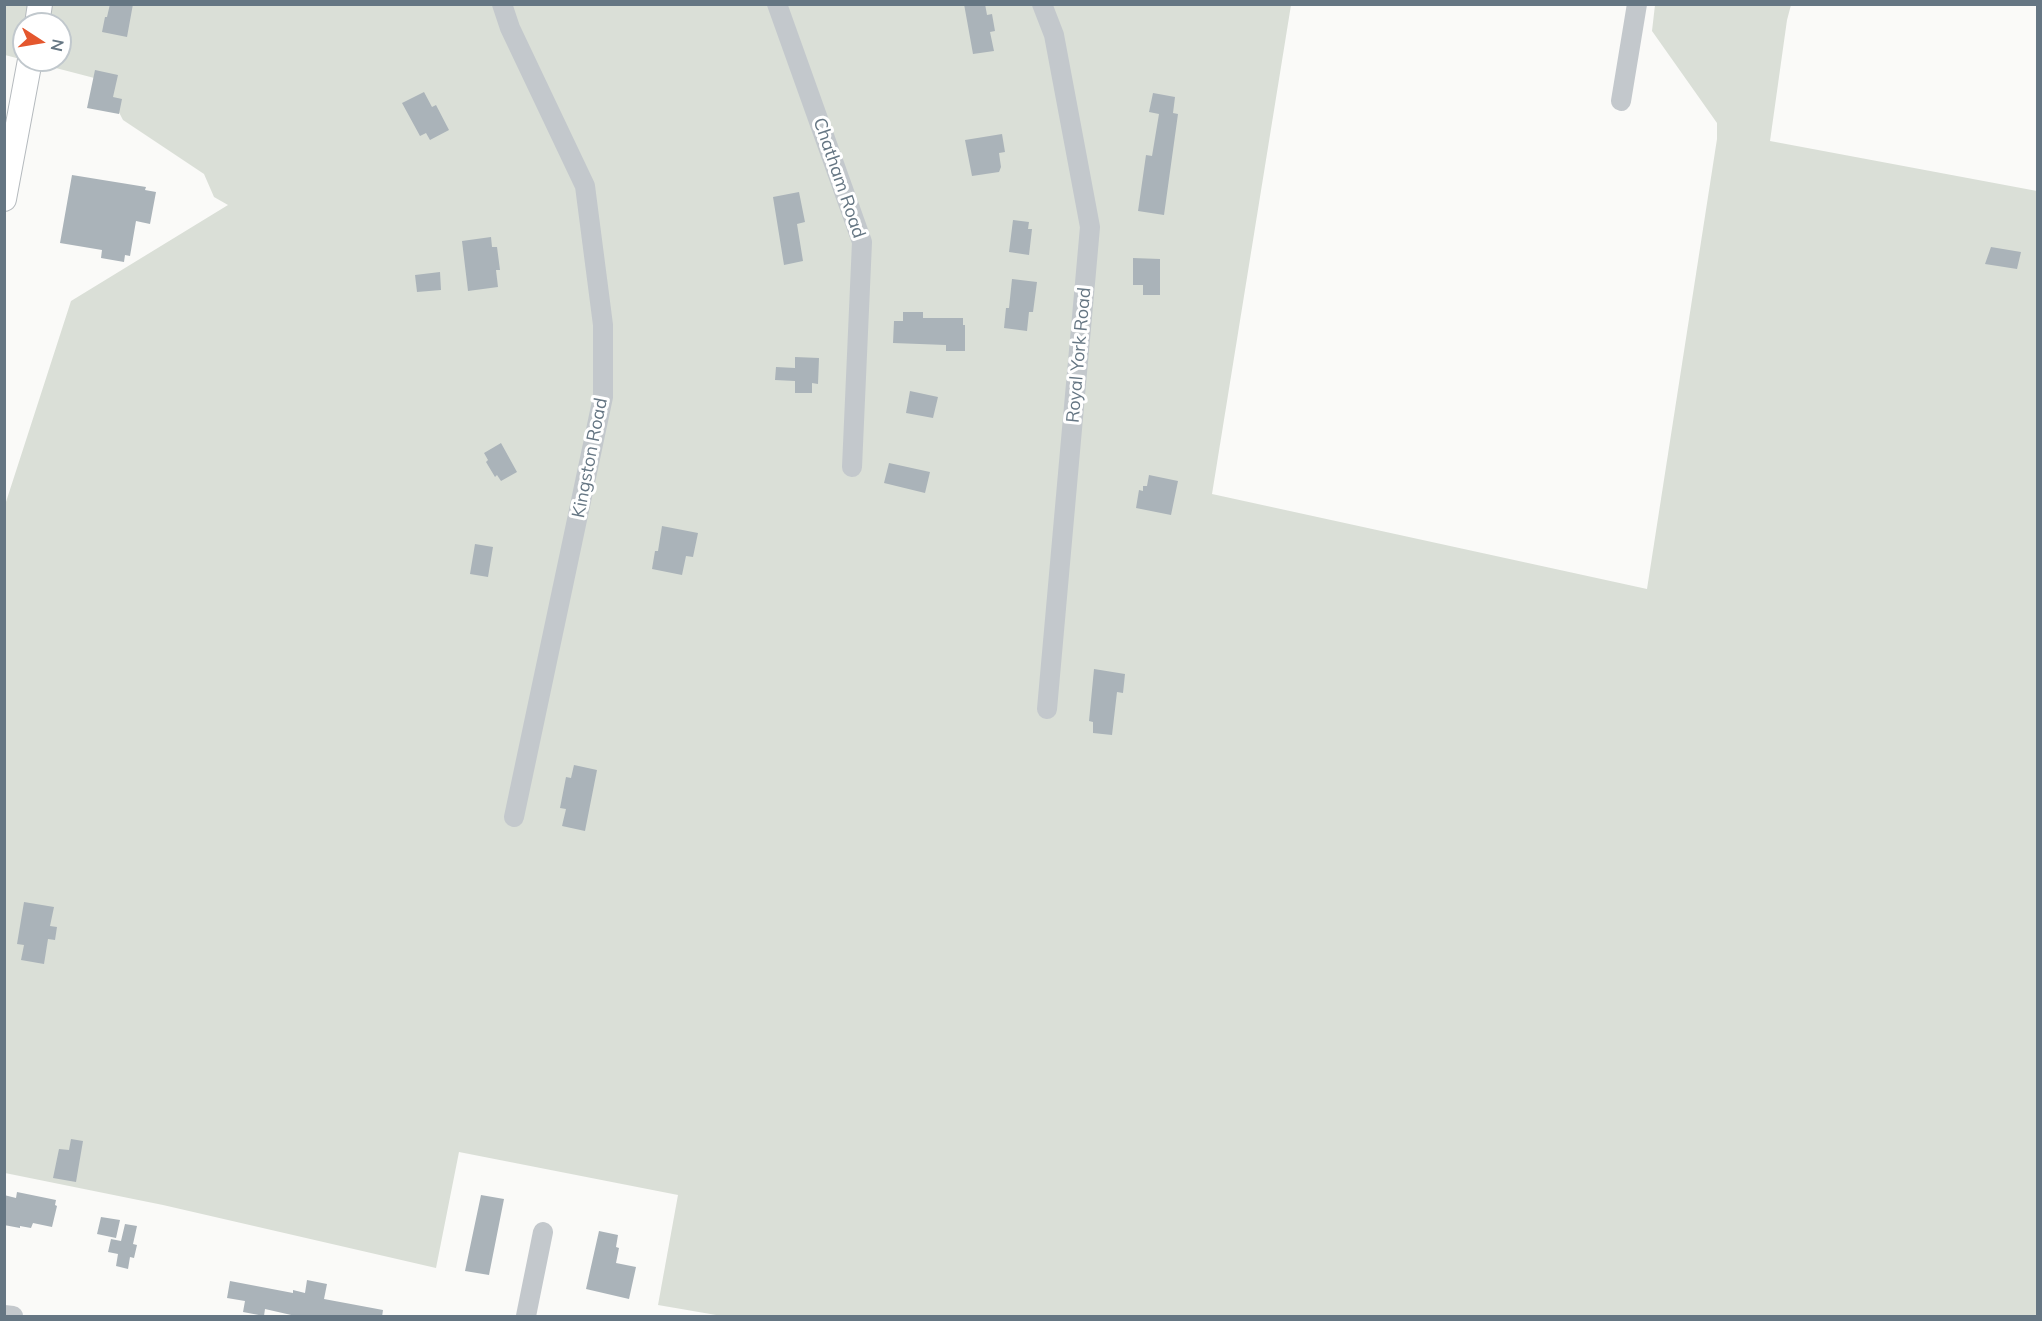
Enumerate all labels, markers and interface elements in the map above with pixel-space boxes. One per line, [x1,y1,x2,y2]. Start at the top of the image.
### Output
north arrow [12,12,72,72]
text: N [47,37,69,53]
street label: Chatham Road [808,115,870,241]
street label: Royal York Road [1062,286,1096,424]
street label: Kingston Road [568,396,612,520]

